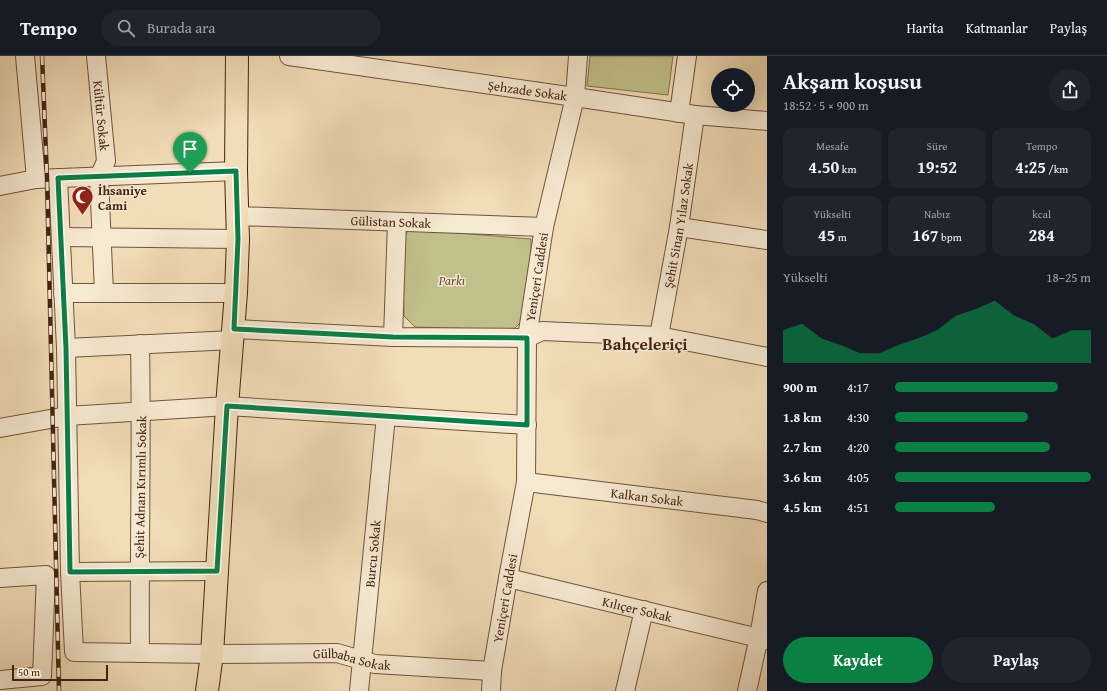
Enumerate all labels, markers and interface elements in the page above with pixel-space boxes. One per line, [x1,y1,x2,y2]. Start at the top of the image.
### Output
search box [101,10,381,46]
text: Tempo [20,14,77,42]
icon: search [115,17,137,39]
text: Burada ara [147,17,215,38]
text: Harita [907,18,944,38]
text: Katmanlar [966,18,1028,38]
text: Paylaş [1050,18,1087,38]
text: Akşam koşusu [783,65,922,97]
map controls [711,68,755,112]
button: locate [711,68,755,112]
button: share [1049,69,1091,111]
street label: Şehzade Sokak [487,76,569,106]
street label: Kültür Sokak [88,80,114,152]
text: 18:52 · 5 × 900 m [783,96,869,115]
pin [173,132,207,173]
icon: arrive [179,138,201,160]
text: Mesafe [816,138,849,154]
text: Süre [927,138,947,154]
text: Tempo [1026,138,1057,154]
text: 4.50 [808,154,839,179]
text: 19:52 [917,154,957,179]
text: 4:25 [1015,154,1046,179]
street label: Şehit Sinan Yılaz Sokak [659,161,698,290]
text: km [839,161,856,177]
text: /km [1046,161,1068,177]
place label: İhsaniye Cami [98,181,147,215]
mosque icon: İhsaniye Cami [69,184,95,217]
text: Yükselti [813,206,851,222]
text: Nabız [924,206,950,222]
text: kcal [1032,206,1051,222]
street label: Gülistan Sokak [350,211,432,233]
text: 45 [818,222,835,247]
text: 167 [912,222,939,247]
text: 284 [1028,222,1055,247]
text: m [835,229,847,245]
text: bpm [939,229,962,245]
street label: Yeniçeri Caddesi [521,231,553,323]
text: Yükselti [783,268,828,287]
text: 18–25 m [1046,268,1091,287]
park label: Parkı [438,271,466,290]
district label: Bahçeleriçi [602,331,688,356]
text: 900 m [783,378,817,397]
text: 4:17 [847,378,869,397]
text: 1.8 km [783,408,822,427]
text: 4:30 [847,408,869,427]
street label: Şehit Adnan Kırımlı Sokak [130,415,151,559]
text: 2.7 km [783,438,822,457]
text: 4:20 [847,438,869,457]
text: 3.6 km [783,468,822,487]
text: 4:05 [847,468,869,487]
street label: Kalkan Sokak [610,483,685,511]
text: 4.5 km [783,498,822,517]
text: 4:51 [847,498,869,517]
street label: Burcu Sokak [360,519,386,588]
street label: Yeniçeri Caddesi [488,552,522,644]
street label: Kılıçer Sokak [600,592,674,627]
button: Kaydet [783,637,933,683]
button: Paylaş [941,637,1091,683]
street label: Gülbaba Sokak [313,644,392,675]
scale bar [12,663,108,682]
text: 50 m [18,664,40,680]

